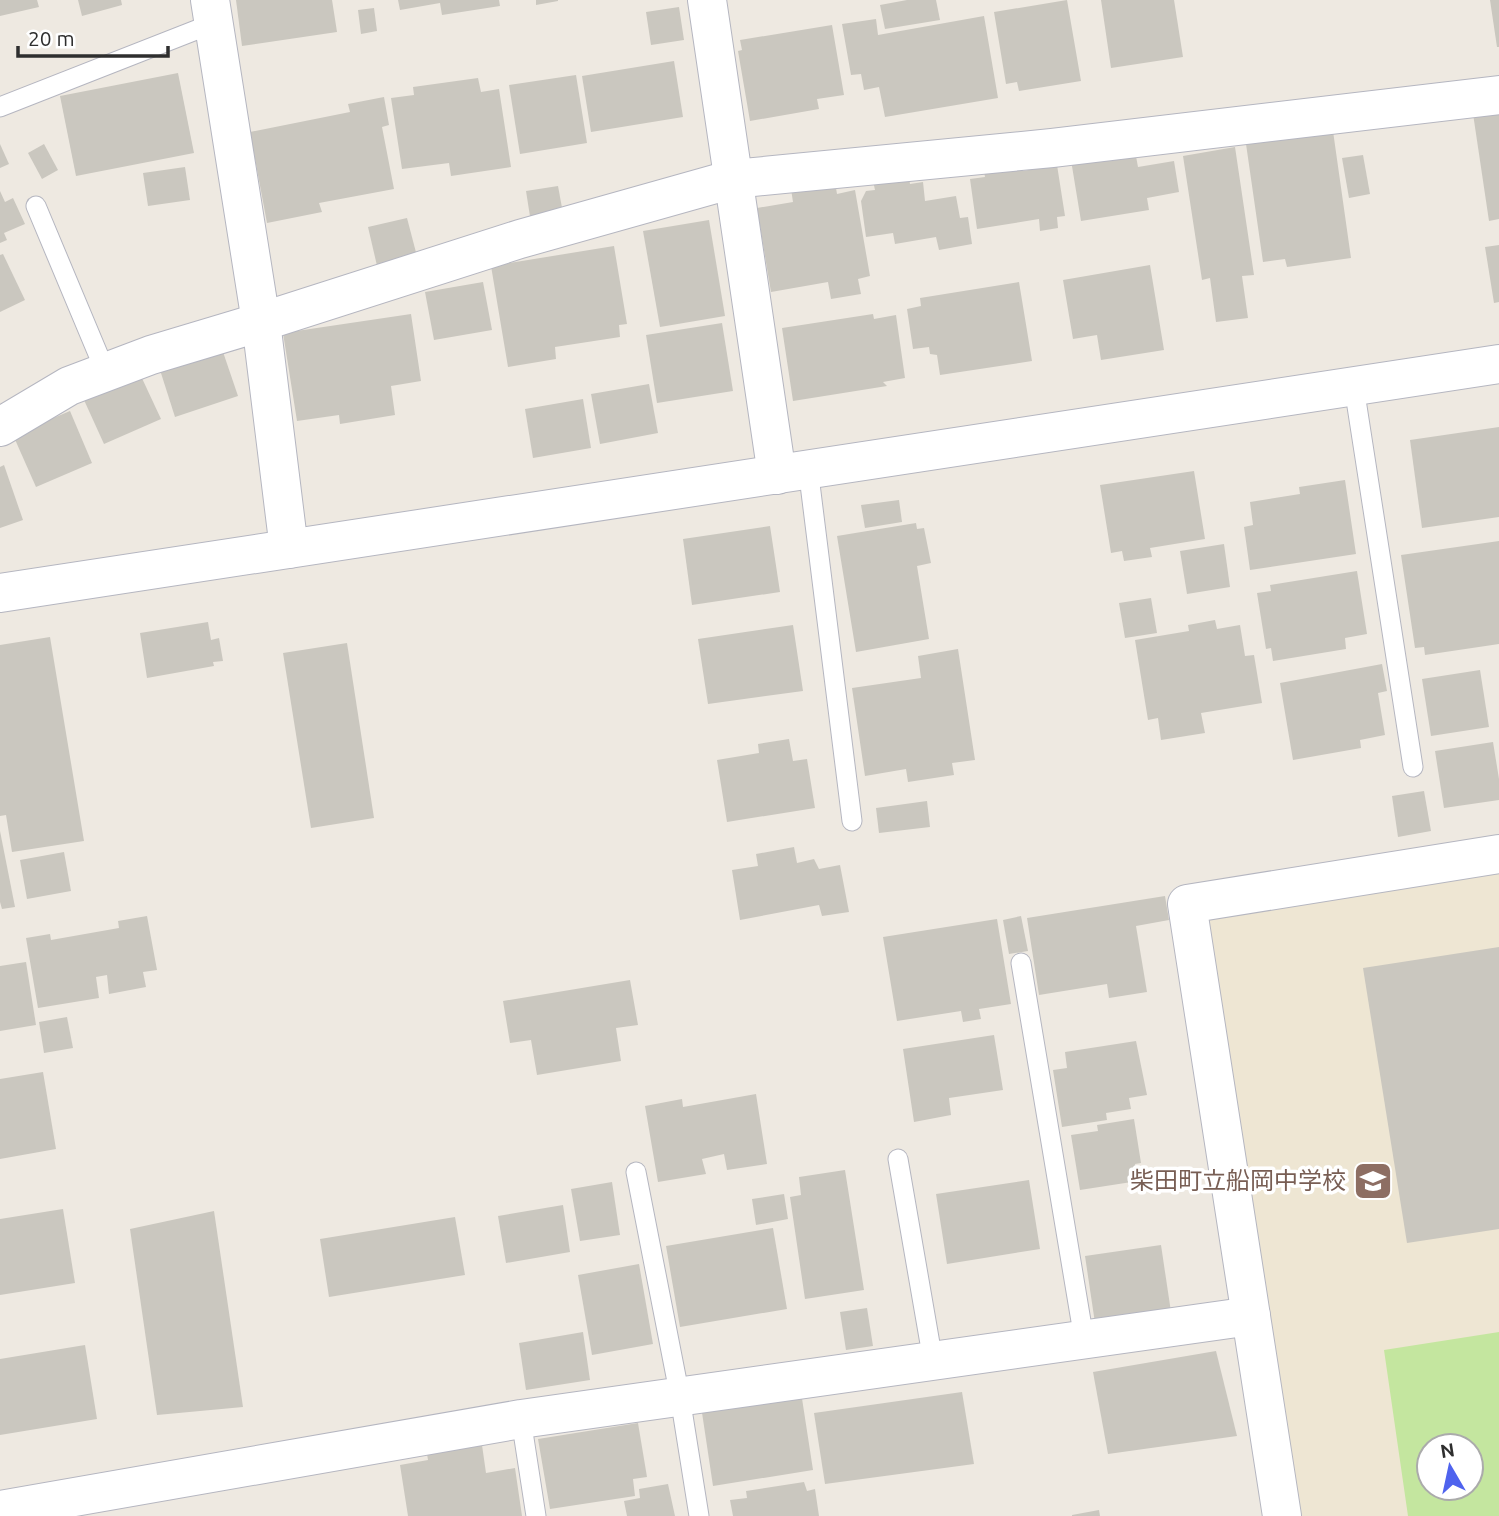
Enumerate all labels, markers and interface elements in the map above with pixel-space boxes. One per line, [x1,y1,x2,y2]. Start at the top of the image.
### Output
scale bar [18,14,168,58]
text: 20 m [28,26,75,50]
school or university icon: 柴田町立船岡中学校 [1352,1160,1394,1202]
place label: 柴田町立船岡中学校 [1130,1167,1346,1194]
north arrow [1415,1432,1485,1502]
text: N [1439,1438,1456,1462]

